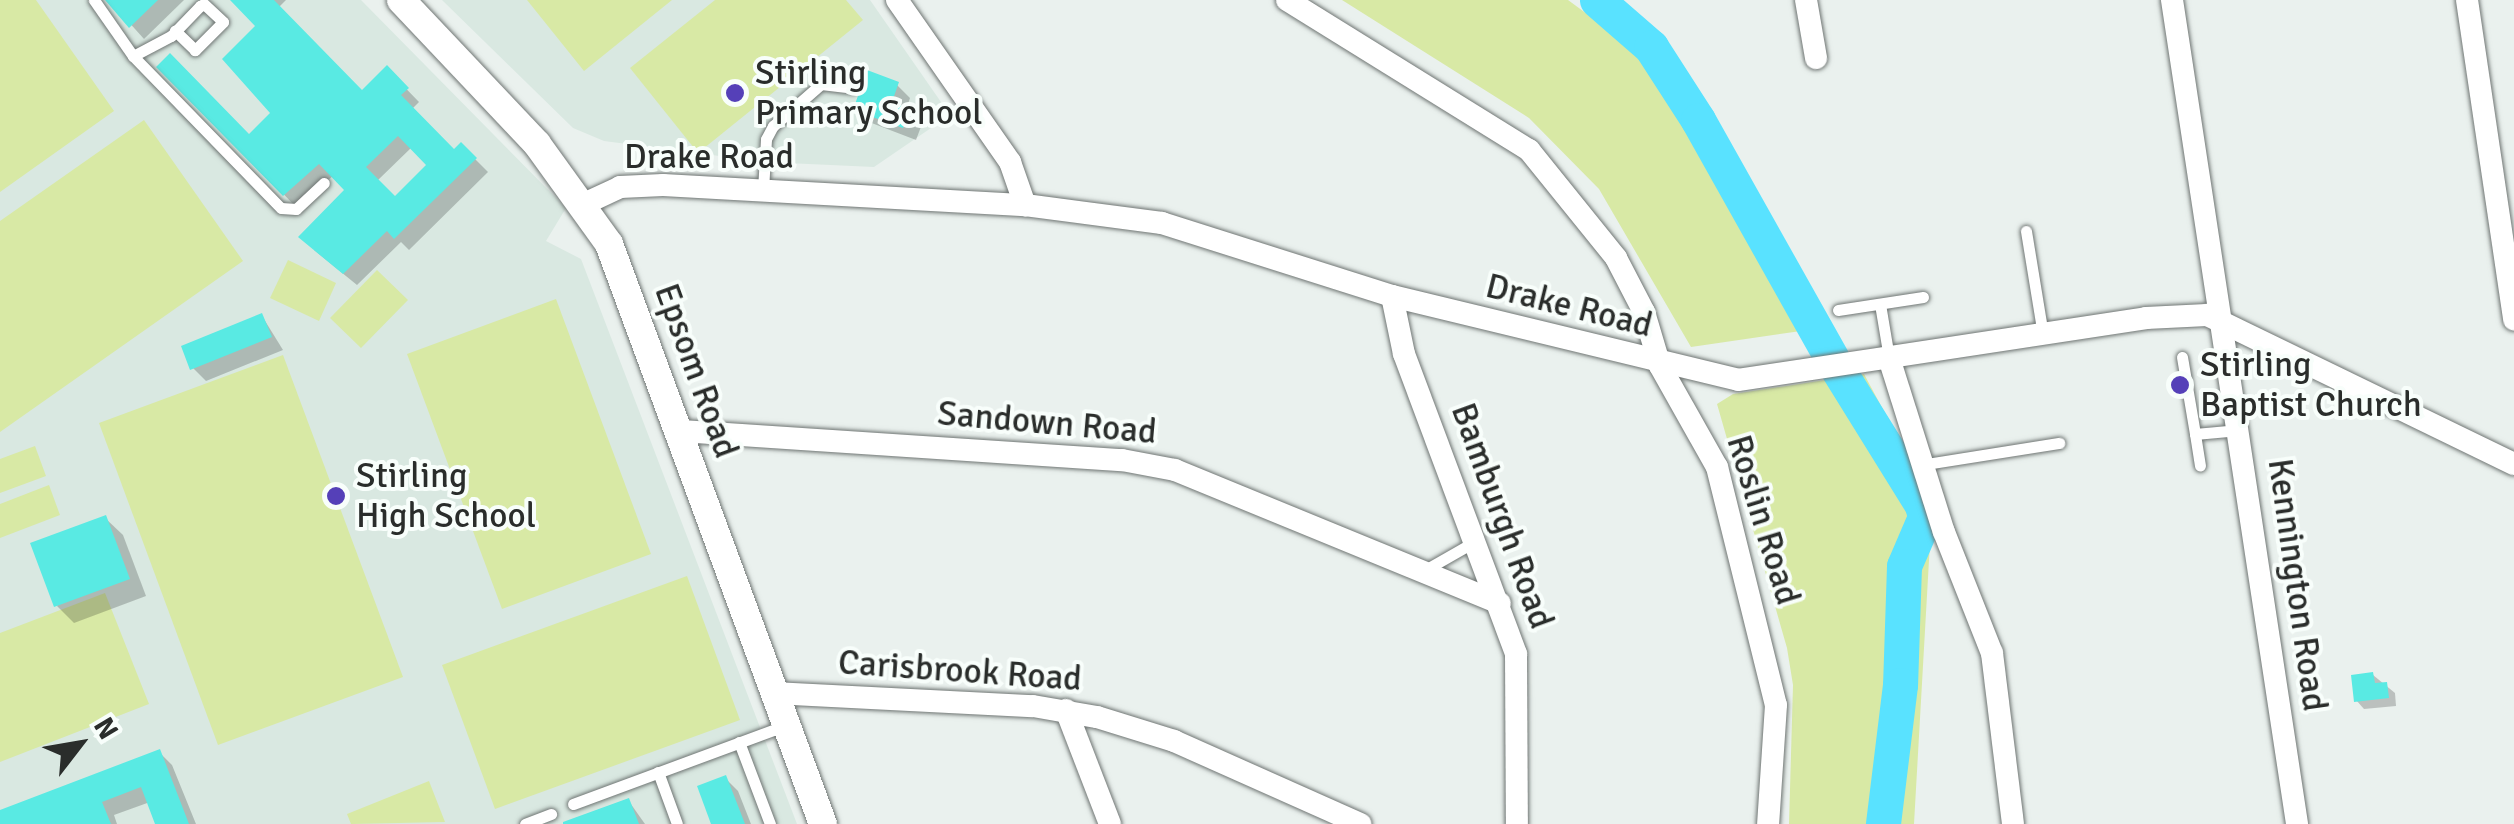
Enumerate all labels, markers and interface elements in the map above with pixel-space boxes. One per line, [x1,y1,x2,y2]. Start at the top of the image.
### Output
place label: Stirling Primary School [755,52,982,134]
marker: Stirling Primary School [724,82,746,104]
street label: Drake Road [624,136,794,178]
street label: Drake Road [1481,265,1657,347]
street label: Epsom Road [645,278,747,464]
place label: Stirling Baptist Church [2200,344,2422,426]
marker: Stirling Baptist Church [2169,374,2191,396]
street label: Sandown Road [936,393,1158,453]
street label: Bamburgh Road [1442,397,1562,635]
street label: Roslin Road [1717,430,1809,610]
place label: Stirling High School [356,455,536,537]
street label: Kennington Road [2258,456,2336,714]
marker: Stirling High School [325,485,347,507]
street label: Carisbrook Road [837,642,1083,700]
north arrow [30,694,130,794]
text: N [86,711,125,746]

